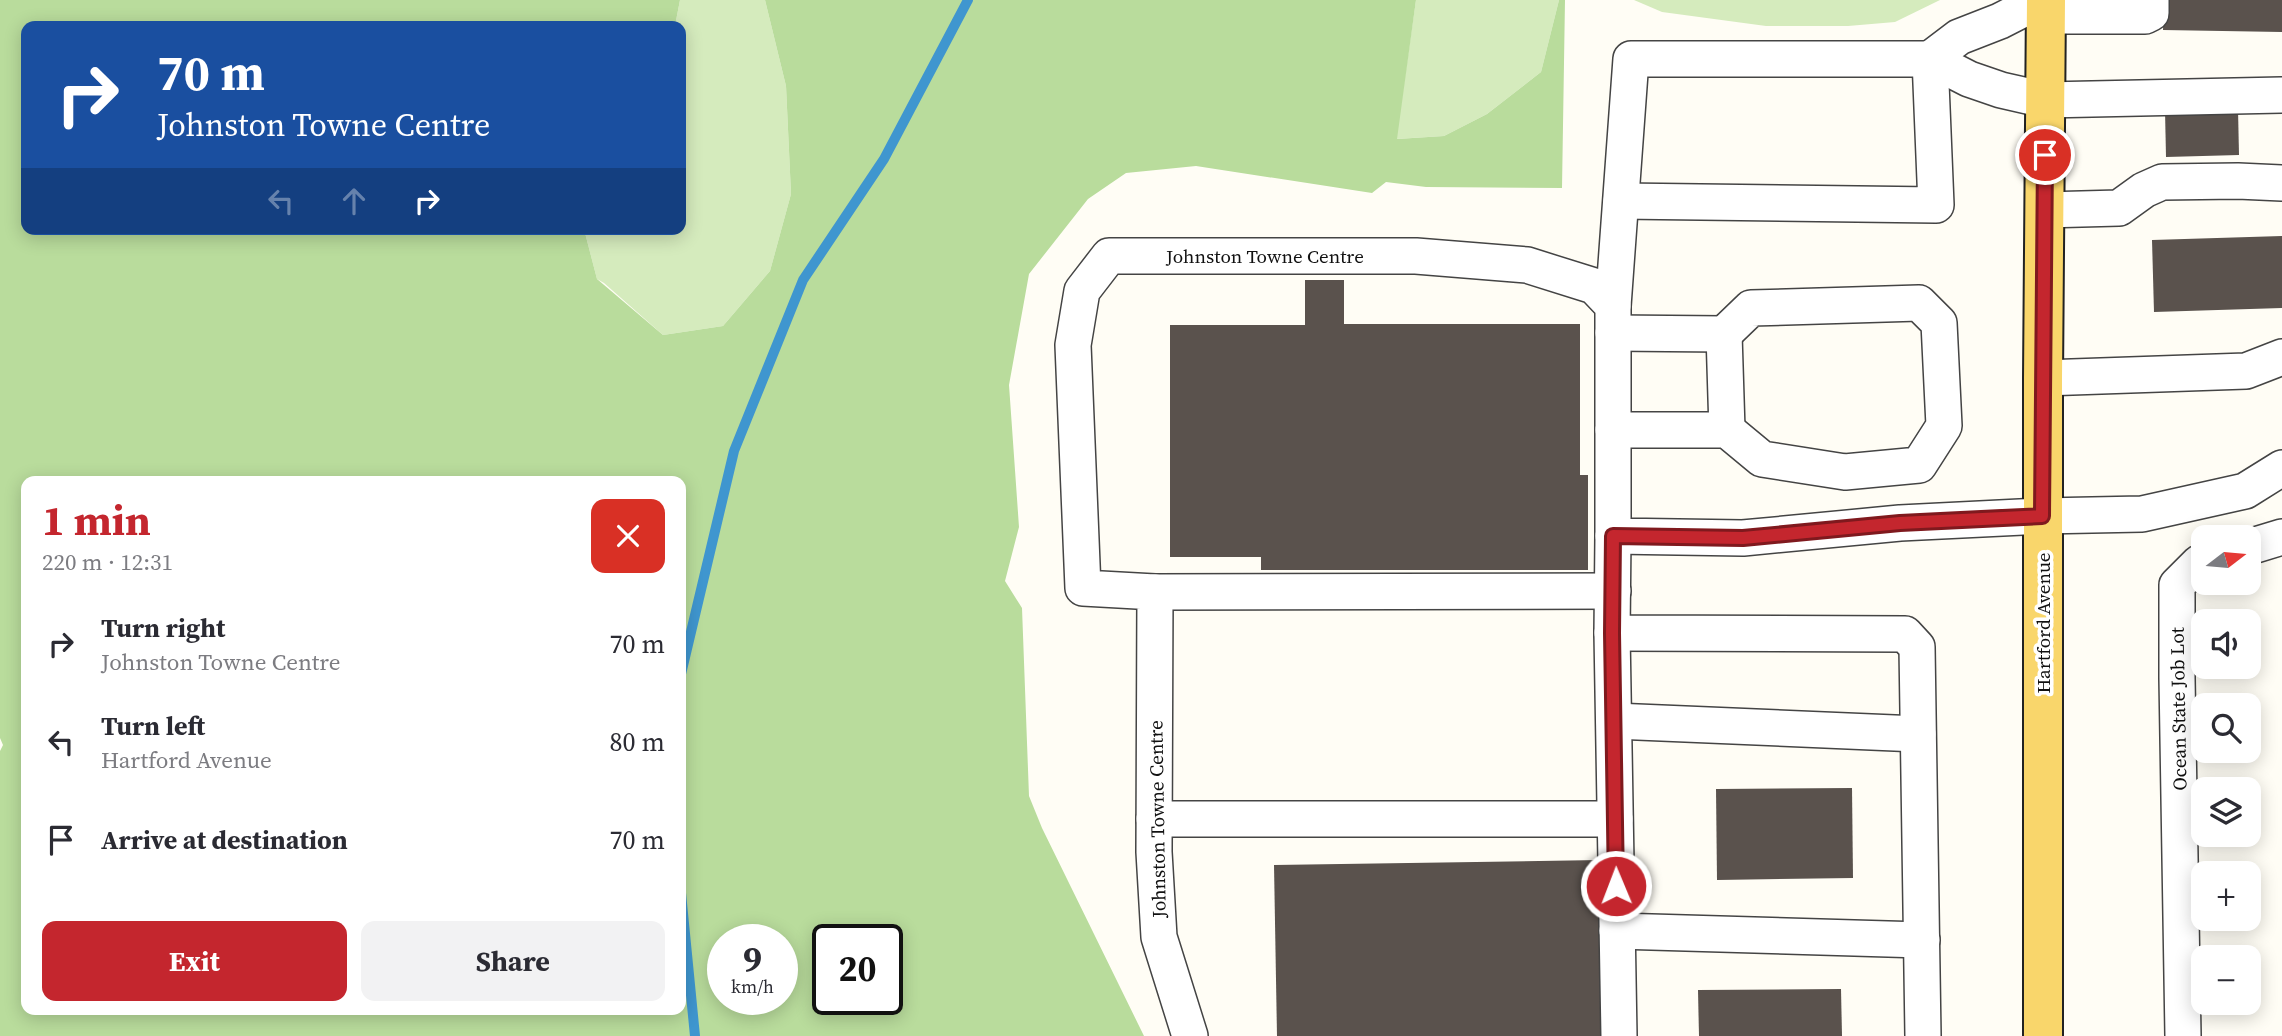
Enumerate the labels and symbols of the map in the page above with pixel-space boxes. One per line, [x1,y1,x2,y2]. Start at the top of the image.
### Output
pin [2015,125,2075,185]
street label: Johnston Towne Centre [1165,243,1364,269]
north arrow [2191,525,2261,595]
street label: Hartford Avenue [2030,552,2056,694]
street label: Ocean State Job Lot [2164,626,2192,791]
street label: Johnston Towne Centre [1142,720,1172,919]
position arrow [1579,849,1653,923]
speed limit sign: 20 [812,924,903,1015]

